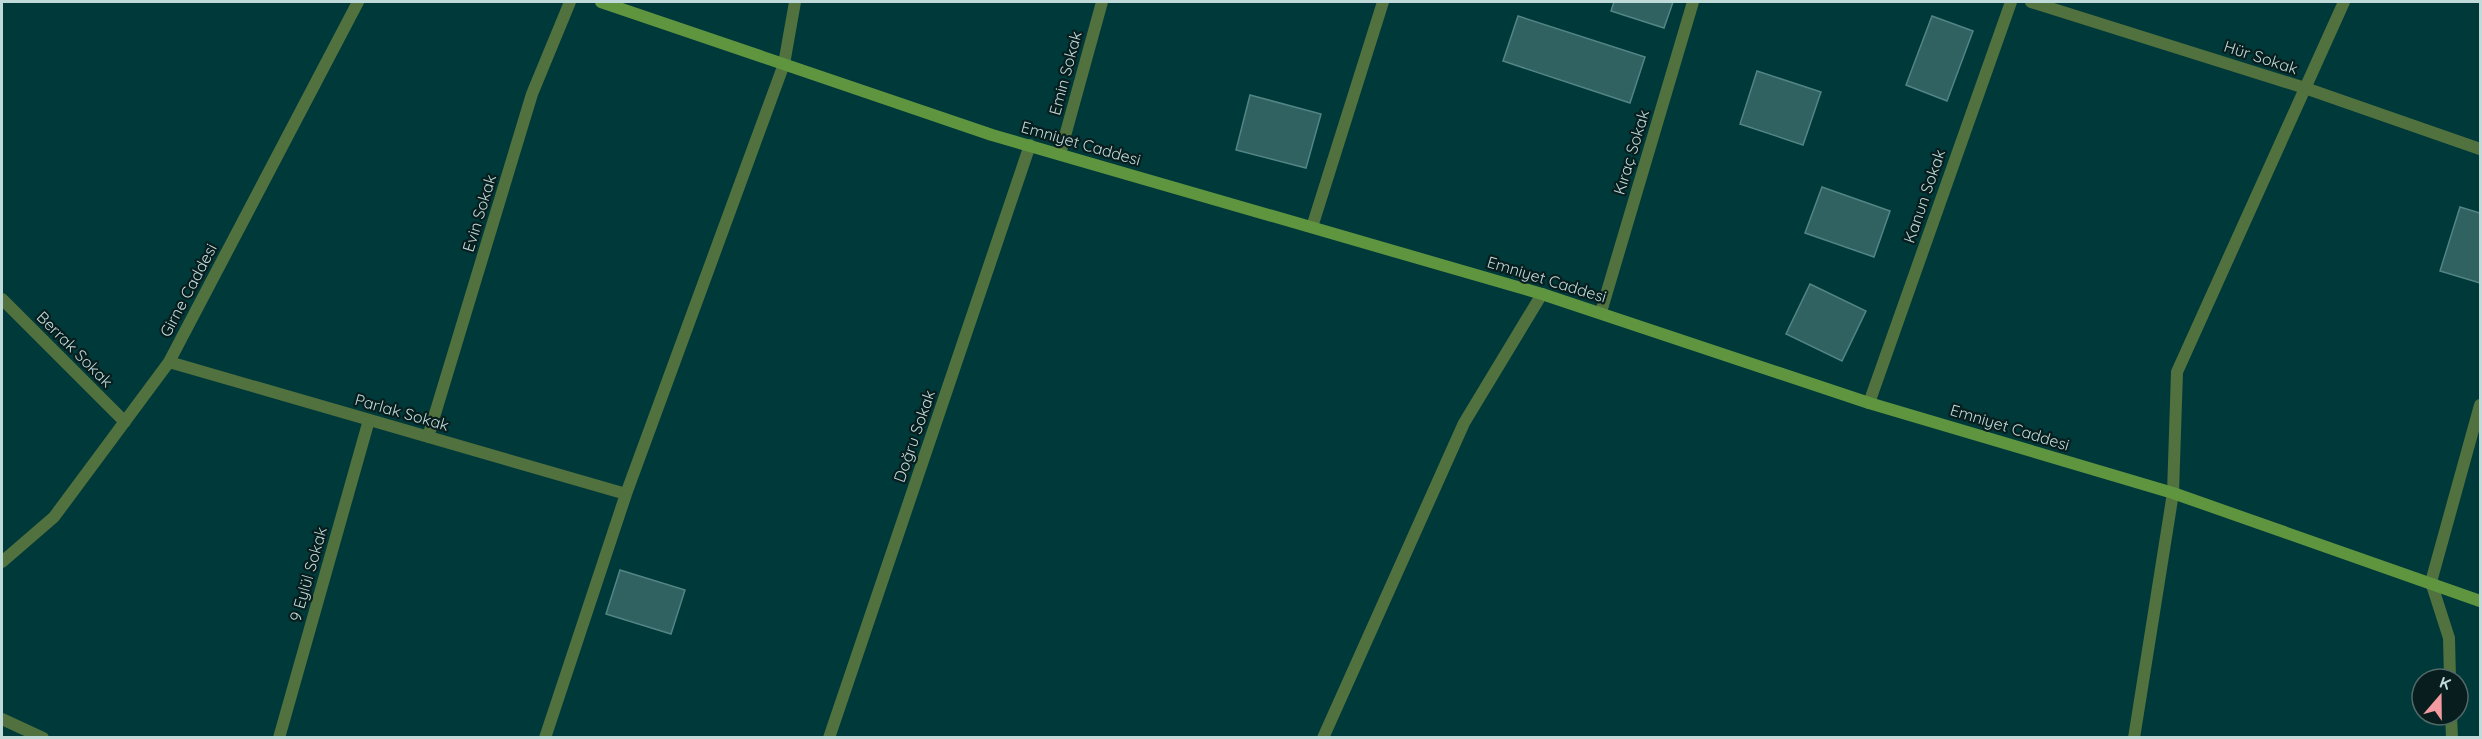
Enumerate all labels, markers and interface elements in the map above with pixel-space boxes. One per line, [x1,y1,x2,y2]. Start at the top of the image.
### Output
street label: Emin Sokak [1044,29,1086,117]
street label: Hür Sokak [2222,36,2300,78]
street label: Kıraç Sokak [1609,107,1653,197]
street label: Emniyet Caddesi [1019,116,1143,170]
street label: Kanun Sokak [1899,146,1949,246]
street label: Evin Sokak [458,172,500,254]
street label: Girne Caddesi [155,240,221,340]
street label: Emniyet Caddesi [1485,251,1609,307]
street label: Berrak Sokak [33,307,117,391]
street label: Doğru Sokak [889,387,939,485]
street label: Parlak Sokak [353,389,451,435]
street label: Emniyet Caddesi [1948,399,2072,455]
street label: 9 Eylül Sokak [285,524,331,624]
north arrow [2410,667,2470,727]
text: K [2437,672,2453,694]

